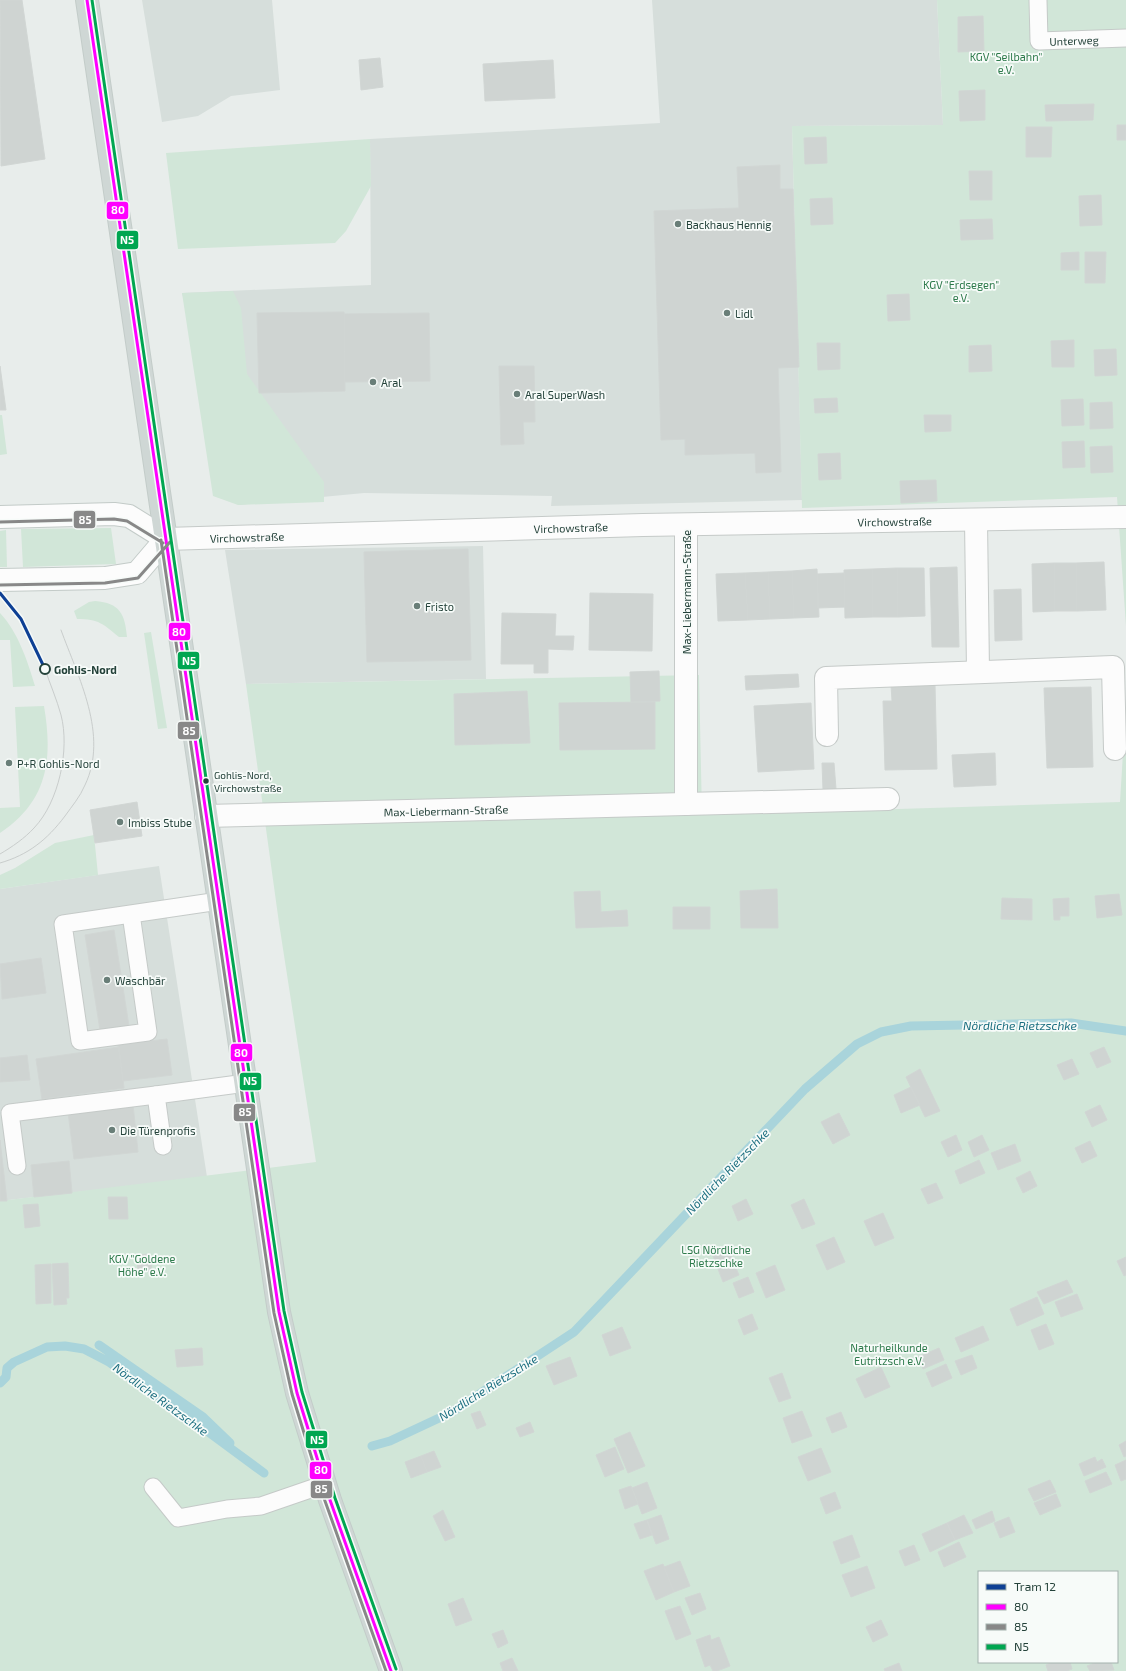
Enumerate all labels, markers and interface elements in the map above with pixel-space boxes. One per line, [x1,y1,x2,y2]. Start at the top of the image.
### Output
street label: Unterweg [1049,32,1099,47]
park label: KGV "Seilbahn" e.V. [970,50,1042,76]
line badge: 80 [106,201,129,220]
text: 80 [111,203,125,216]
place label: Backhaus Hennig [686,218,771,231]
marker: Backhaus Hennig [673,219,683,229]
line badge: N5 [116,230,139,250]
text: N5 [120,233,134,246]
park label: KGV "Erdsegen" e.V. [923,278,999,304]
place label: Lidl [735,307,754,320]
marker: Lidl [722,308,732,318]
place label: Aral [381,376,402,389]
marker: Aral [368,377,378,387]
place label: Aral SuperWash [525,388,605,401]
marker: Aral SuperWash [512,389,522,399]
line badge: 85 [73,510,96,529]
text: 85 [79,513,91,526]
street label: Virchowstraße [857,514,932,528]
street label: Virchowstraße [533,520,608,535]
street label: Virchowstraße [210,529,284,544]
street label: Max-Liebermann-Straße [680,530,693,654]
place label: Fristo [425,600,454,613]
marker: Fristo [412,601,422,611]
line badge: 80 [168,622,191,641]
text: 80 [172,625,186,638]
line badge: N5 [177,651,200,670]
text: N5 [182,654,196,667]
marker: Gohlis-Nord [39,663,51,675]
place label: Gohlis-Nord [54,663,117,676]
line badge: 85 [177,721,200,740]
text: 85 [183,724,195,737]
place label: P+R Gohlis-Nord [17,757,99,770]
marker: P+R Gohlis-Nord [4,758,14,768]
place label: Gohlis-Nord, Virchowstraße [214,769,282,794]
marker: Gohlis-Nord, Virchowstraße [201,776,211,786]
street label: Max-Liebermann-Straße [383,802,508,818]
place label: Imbiss Stube [128,816,192,829]
marker: Imbiss Stube [115,817,125,827]
place label: Waschbär [115,974,166,987]
marker: Waschbär [102,975,112,985]
water label: Nördliche Rietzschke [963,1018,1078,1032]
line badge: 80 [230,1043,253,1062]
text: 80 [234,1046,248,1059]
line badge: N5 [239,1072,262,1091]
text: N5 [243,1074,257,1087]
line badge: 85 [233,1103,256,1122]
text: 85 [239,1105,251,1118]
place label: Die Türenprofis [120,1124,196,1137]
marker: Die Türenprofis [107,1125,117,1135]
water label: Nördliche Rietzschke [682,1125,772,1217]
park label: LSG Nördliche Rietzschke [681,1243,751,1269]
park label: KGV "Goldene Höhe" e.V. [109,1252,175,1278]
park label: Naturheilkunde Eutritzsch e.V. [850,1341,928,1367]
water label: Nördliche Rietzschke [436,1351,540,1423]
water label: Nördliche Rietzschke [111,1360,212,1438]
line badge: N5 [305,1430,328,1449]
text: N5 [310,1433,324,1446]
line badge: 80 [309,1461,332,1480]
text: 80 [314,1463,328,1476]
line badge: 85 [310,1480,333,1499]
text: 85 [315,1482,327,1495]
legend [978,1571,1118,1663]
text: Tram 12 [1014,1579,1056,1593]
text: 80 [1014,1599,1029,1613]
text: 85 [1014,1619,1028,1633]
text: N5 [1014,1639,1029,1653]

